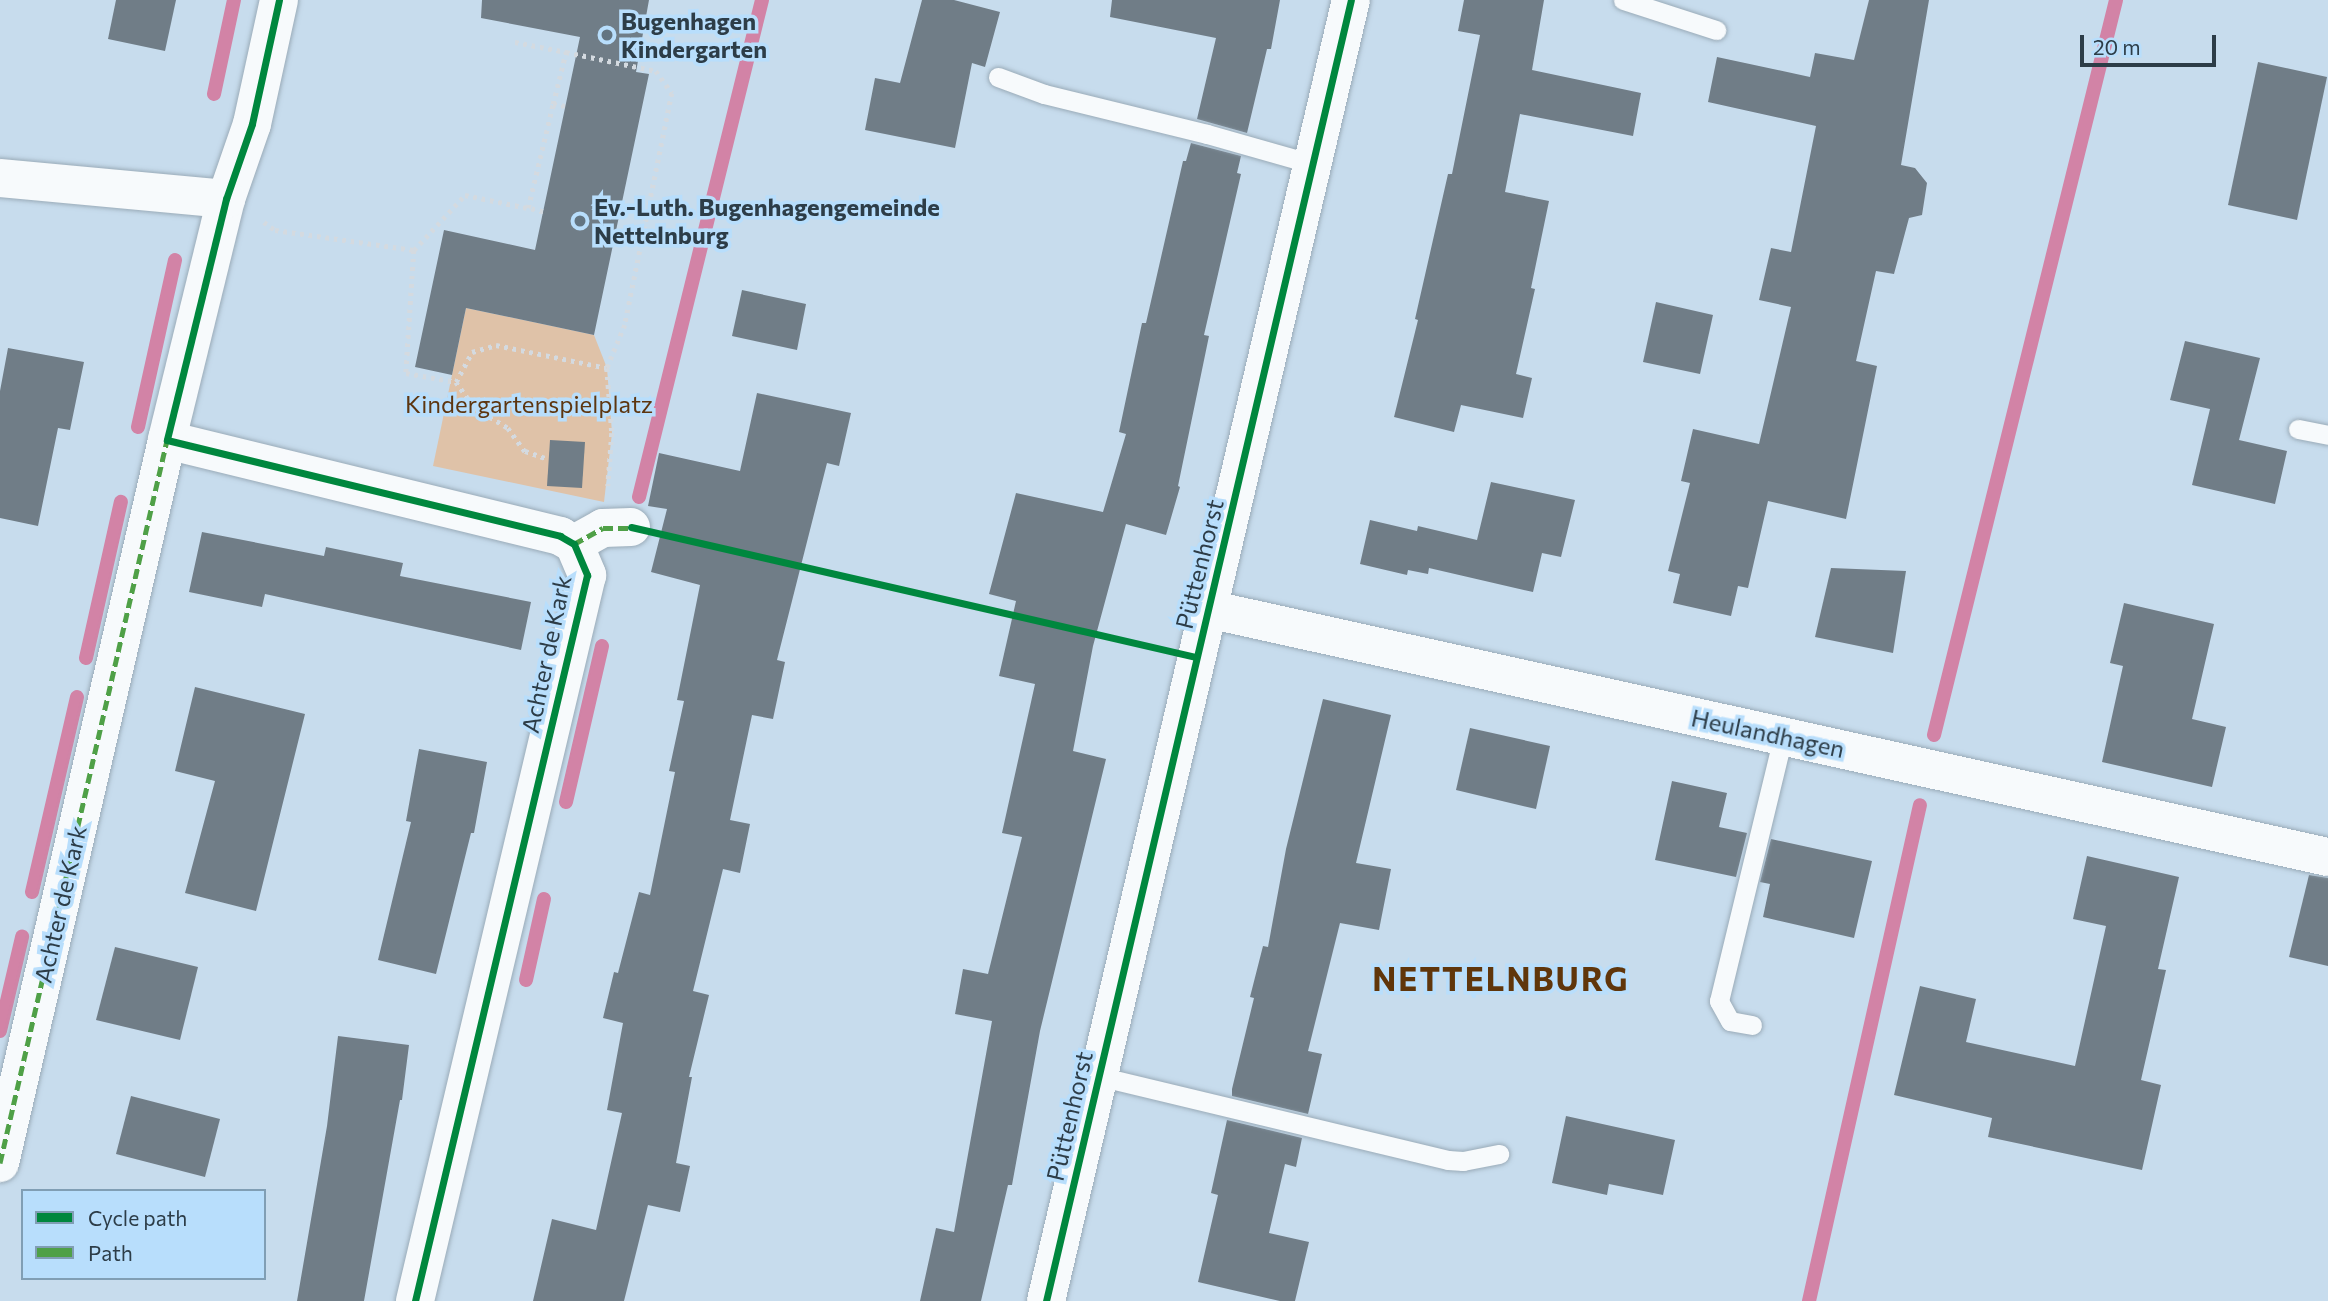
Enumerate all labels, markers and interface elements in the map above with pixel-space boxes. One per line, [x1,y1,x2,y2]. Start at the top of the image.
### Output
place label: Bugenhagen Kindergarten [621,7,767,63]
scale bar [2083,21,2220,65]
marker: Bugenhagen Kindergarten [599,27,615,43]
text: 20 m [2093,34,2141,59]
place label: Ev.-Luth. Bugenhagengemeinde Nettelnburg [594,193,940,249]
marker: Ev.-Luth. Bugenhagengemeinde Nettelnburg [572,213,588,229]
park label: Kindergartenspielplatz [405,390,653,418]
street label: Püttenhorst [1169,496,1229,632]
street label: Achter de Kark [515,573,577,735]
street label: Heulandhagen [1689,703,1847,763]
street label: Achter de Kark [28,823,92,985]
district label: NETTELNBURG [1374,959,1628,997]
street label: Püttenhorst [1040,1048,1098,1184]
legend [21,1189,266,1280]
text: Cycle path [88,1205,187,1230]
text: Path [88,1240,133,1265]

